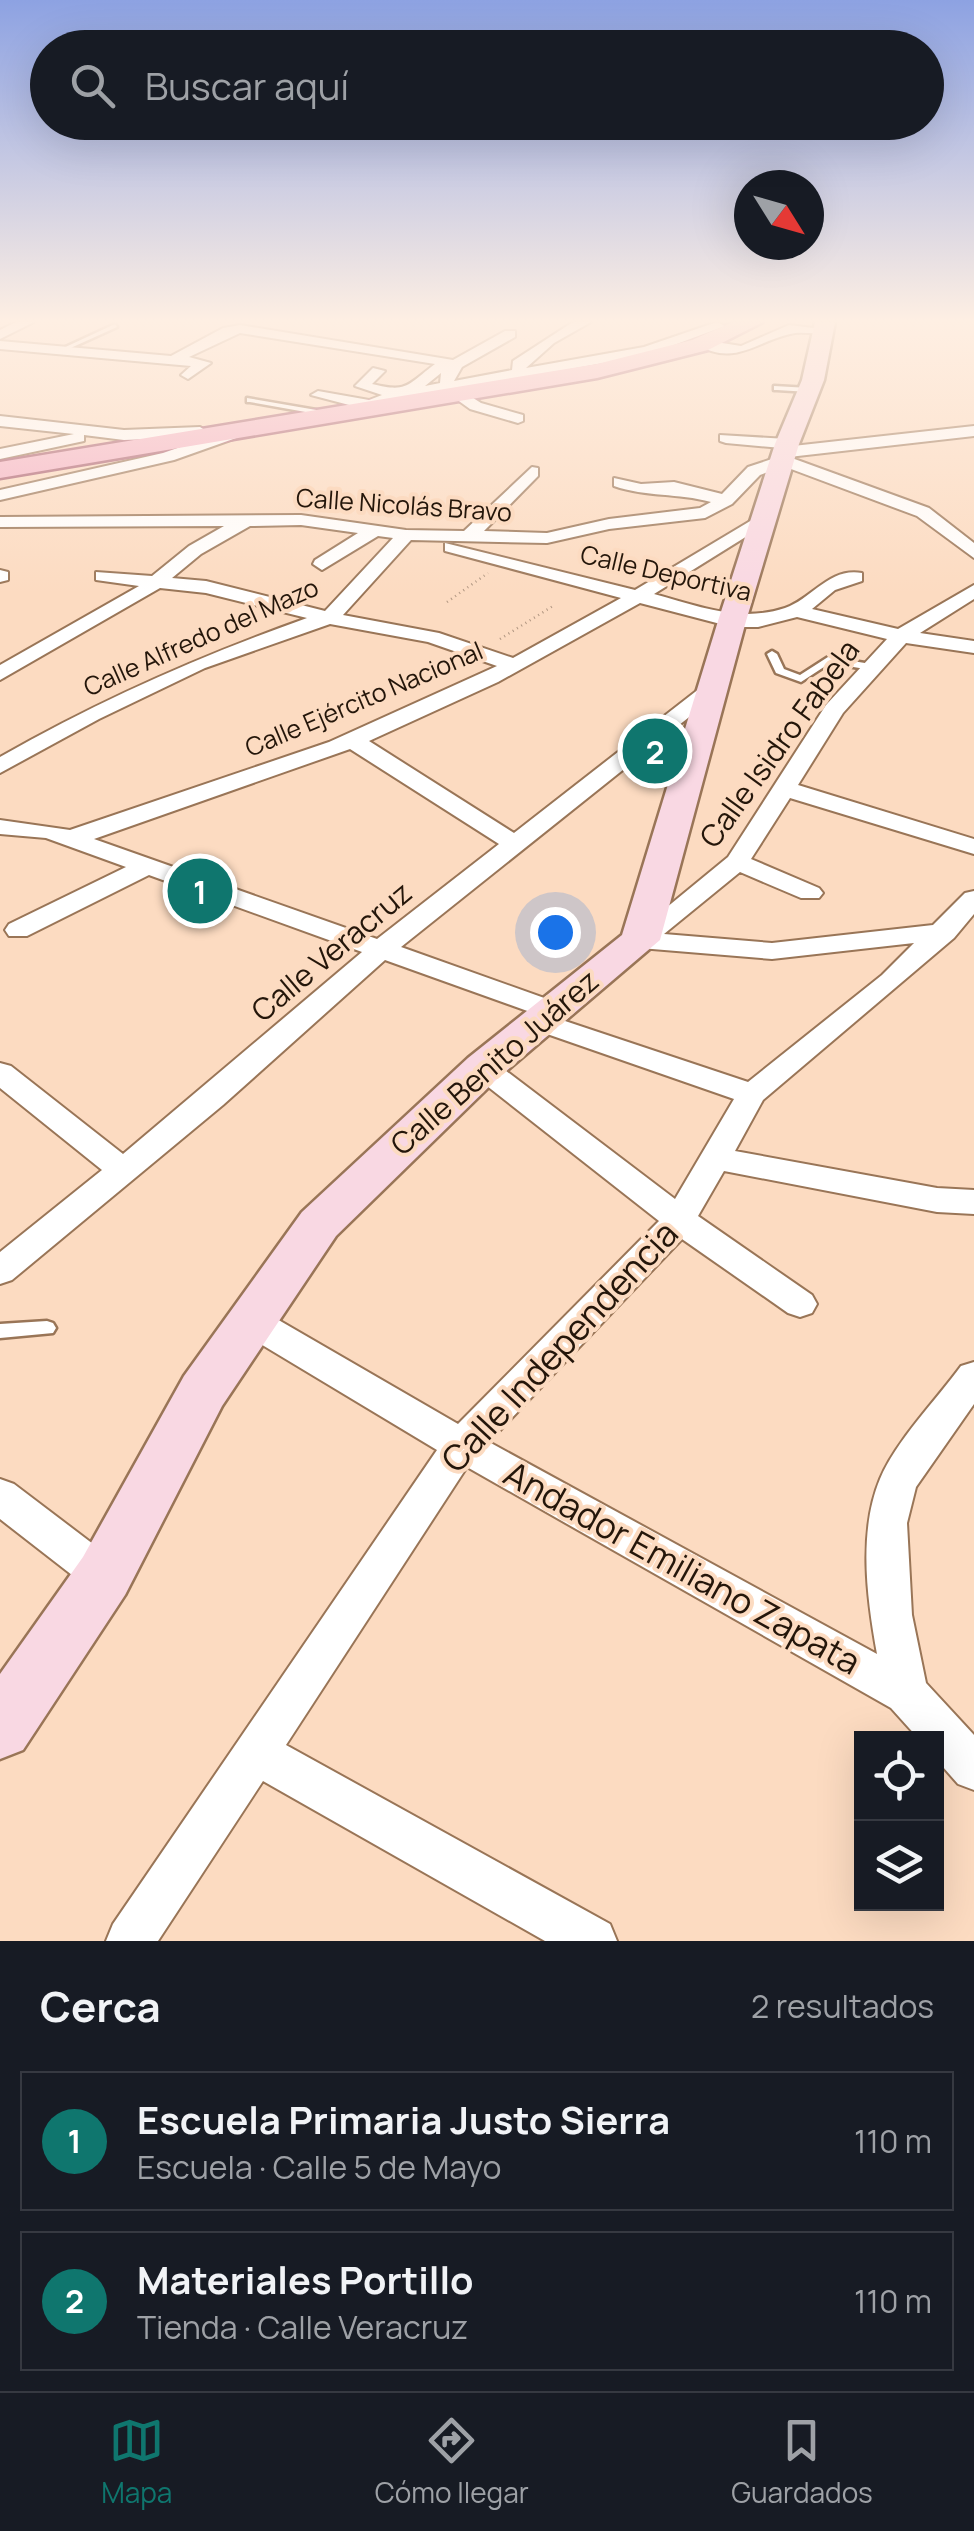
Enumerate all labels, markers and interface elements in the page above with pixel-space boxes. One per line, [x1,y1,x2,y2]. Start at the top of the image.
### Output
search box [30,30,944,140]
icon: search [65,58,120,113]
text: Buscar aquí [145,59,349,111]
north arrow [734,170,824,260]
street label: Calle Nicolás Bravo [295,479,513,530]
street label: Calle Deportiva [577,536,755,609]
street label: Calle Alfredo del Mazo [78,569,324,704]
street label: Calle Isidro Fabela [689,631,868,855]
street label: Calle Ejército Nacional [240,633,488,765]
pin: 2 [622,714,688,788]
pin: 1 [168,854,232,928]
street label: Calle Veracruz [242,872,420,1030]
your location [530,907,581,958]
street label: Calle Benito Juárez [381,960,607,1164]
street label: Calle Independencia [430,1210,688,1482]
street label: Andador Emiliano Zapata [496,1449,869,1685]
map controls [854,1731,944,1911]
button: locate [854,1731,944,1821]
button: layers [854,1821,944,1911]
text: Cerca [40,1977,161,2035]
text: 2 resultados [751,1984,934,2028]
text: Escuela Primaria Justo Sierra [137,2093,670,2145]
text: 1 [67,2119,82,2163]
text: 110 m [854,2119,932,2163]
text: Escuela · Calle 5 de Mayo [137,2145,501,2189]
text: Materiales Portillo [137,2253,474,2305]
text: 2 [65,2279,84,2323]
text: 110 m [854,2279,932,2323]
text: Tienda · Calle Veracruz [137,2305,468,2349]
tab: Mapa [101,2413,172,2511]
tab: Cómo llegar [375,2413,529,2511]
tab: Guardados [731,2413,873,2511]

